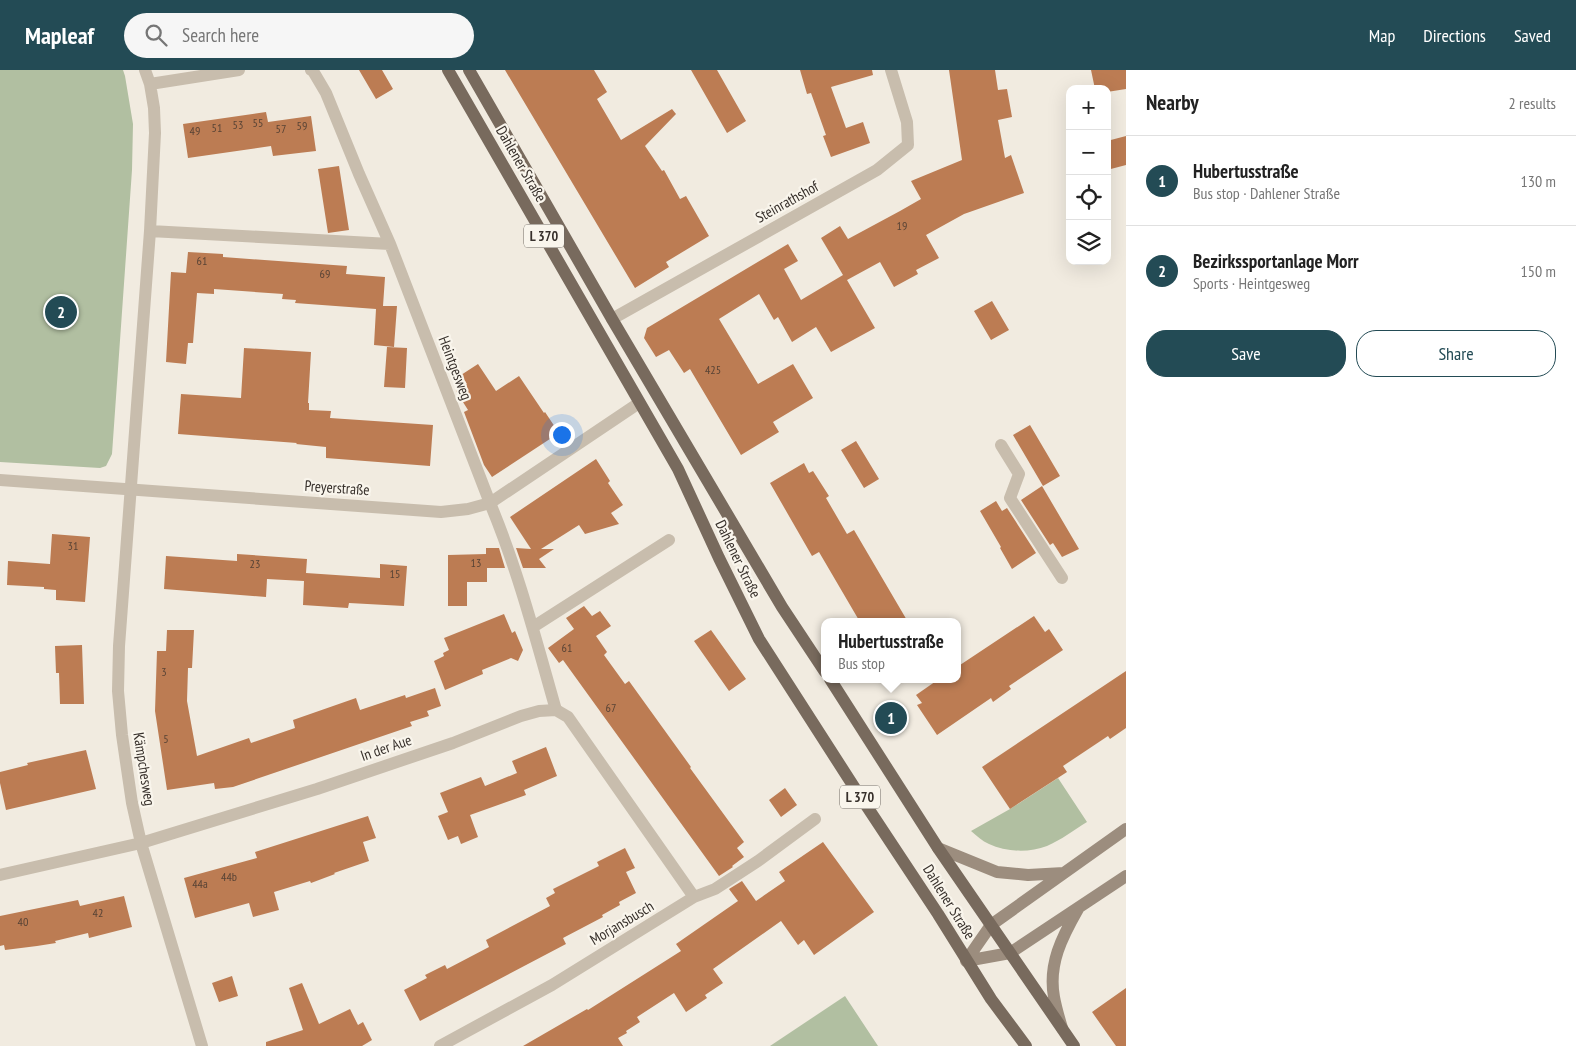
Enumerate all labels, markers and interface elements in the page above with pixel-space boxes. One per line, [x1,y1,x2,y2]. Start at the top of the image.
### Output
search box [124,13,474,58]
text: Mapleaf [25,20,94,51]
icon: search [142,21,170,49]
text: Search here [182,23,259,47]
text: Map [1369,24,1395,47]
text: Directions [1423,24,1486,47]
text: Saved [1514,24,1551,47]
map controls [1066,85,1111,265]
button: + [1066,85,1111,130]
text: Nearby [1146,89,1199,116]
text: 2 results [1509,93,1556,113]
house number: 55 [253,115,263,130]
house number: 53 [233,117,243,132]
house number: 59 [297,118,307,133]
house number: 51 [212,120,222,135]
house number: 57 [276,121,286,136]
street label: Dahlener Straße [492,122,551,205]
house number: 49 [190,123,200,138]
button: − [1066,130,1111,175]
text: Hubertusstraße [1193,159,1299,183]
text: 1 [1158,171,1166,191]
text: 130 m [1521,171,1556,191]
button: locate [1066,175,1111,220]
street label: Steinrathshof [752,176,823,227]
text: Bus stop · Dahlener Straße [1193,183,1340,203]
house number: 19 [897,218,907,233]
button: layers [1066,220,1111,265]
road number: L 370 [524,224,564,248]
text: Bezirkssportanlage Morr [1193,249,1359,273]
house number: 61 [197,253,207,268]
text: 2 [1158,261,1166,281]
text: 150 m [1521,261,1556,281]
house number: 69 [320,266,330,281]
text: Sports · Heintgesweg [1193,273,1310,293]
pin: 2 [45,293,77,331]
button: Save [1146,330,1346,377]
button: Share [1356,330,1556,377]
street label: Heintgesweg [435,333,476,403]
house number: 425 [705,362,721,377]
your location [549,422,575,448]
street label: Preyerstraße [304,476,370,499]
street label: Dahlener Straße [711,517,765,601]
house number: 31 [68,538,78,553]
house number: 13 [471,555,481,570]
house number: 23 [250,556,260,571]
house number: 15 [390,566,400,581]
popup [821,618,961,683]
text: Hubertusstraße [838,629,944,653]
house number: 61 [562,640,572,655]
text: Bus stop [838,653,885,673]
house number: 3 [161,664,167,679]
pin: 1 [875,699,907,737]
house number: 67 [606,700,616,715]
street label: In der Aue [358,730,414,765]
street label: Kämpchesweg [129,731,160,807]
house number: 5 [163,731,169,746]
road number: L 370 [840,786,880,809]
street label: Dahlener Straße [919,861,980,943]
house number: 44b [221,869,237,884]
house number: 44a [192,876,208,891]
street label: Morjansbusch [586,896,657,949]
house number: 42 [93,905,103,920]
house number: 40 [18,914,28,929]

